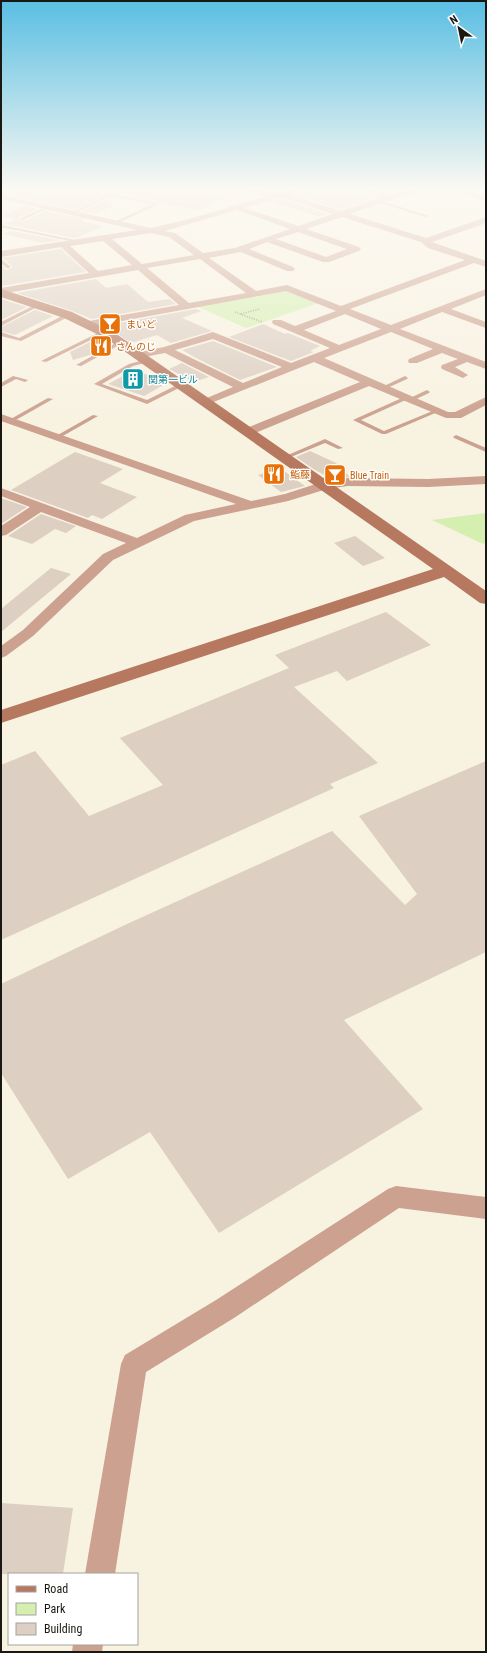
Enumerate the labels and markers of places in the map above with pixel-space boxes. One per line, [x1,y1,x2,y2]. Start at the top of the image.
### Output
bar icon: まいど [97,311,123,337]
place label: まいど [126,319,156,330]
restaurant icon: さんのじ [88,333,114,359]
place label: さんのじ [116,341,156,352]
building icon: 関第一ビル [120,366,146,392]
place label: 関第一ビル [148,374,198,385]
restaurant icon: 鮨藤 [261,461,287,487]
bar icon: Blue Train [322,462,348,488]
place label: 鮨藤 [290,469,310,480]
place label: Blue Train [350,470,389,481]

